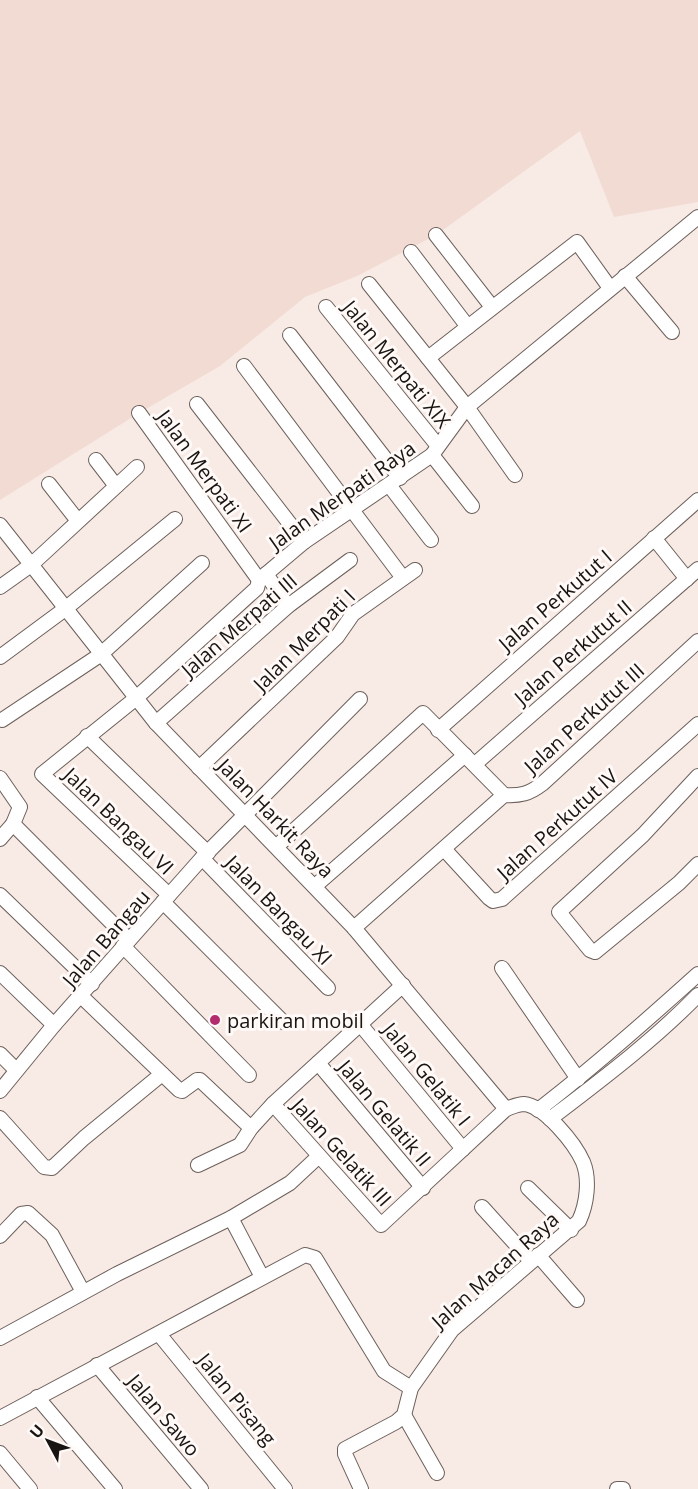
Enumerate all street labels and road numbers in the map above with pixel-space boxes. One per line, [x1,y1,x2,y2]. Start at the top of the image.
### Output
street label: Jalan Merpati XIX [336,293,457,434]
street label: Jalan Merpati XI [150,403,259,538]
street label: Jalan Merpati Raya [262,434,421,557]
street label: Jalan Perkutut I [491,543,617,658]
street label: Jalan Merpati III [176,568,302,682]
street label: Jalan Merpati I [248,584,360,696]
street label: Jalan Perkutut II [507,594,637,712]
street label: Jalan Perkutut III [517,657,650,780]
street label: Jalan Harkit Raya [210,751,340,884]
street label: Jalan Bangau VI [57,760,180,881]
street label: Jalan Perkutut IV [489,763,623,887]
street label: Jalan Bangau XI [218,848,338,971]
street label: Jalan Bangau [55,884,156,994]
street label: Jalan Gelatik I [376,1015,477,1131]
street label: Jalan Gelatik II [331,1053,437,1172]
street label: Jalan Gelatik III [285,1091,398,1212]
street label: Jalan Macan Raya [424,1206,564,1336]
street label: Jalan Pisang [190,1346,282,1451]
street label: Jalan Sawo [120,1367,206,1462]

